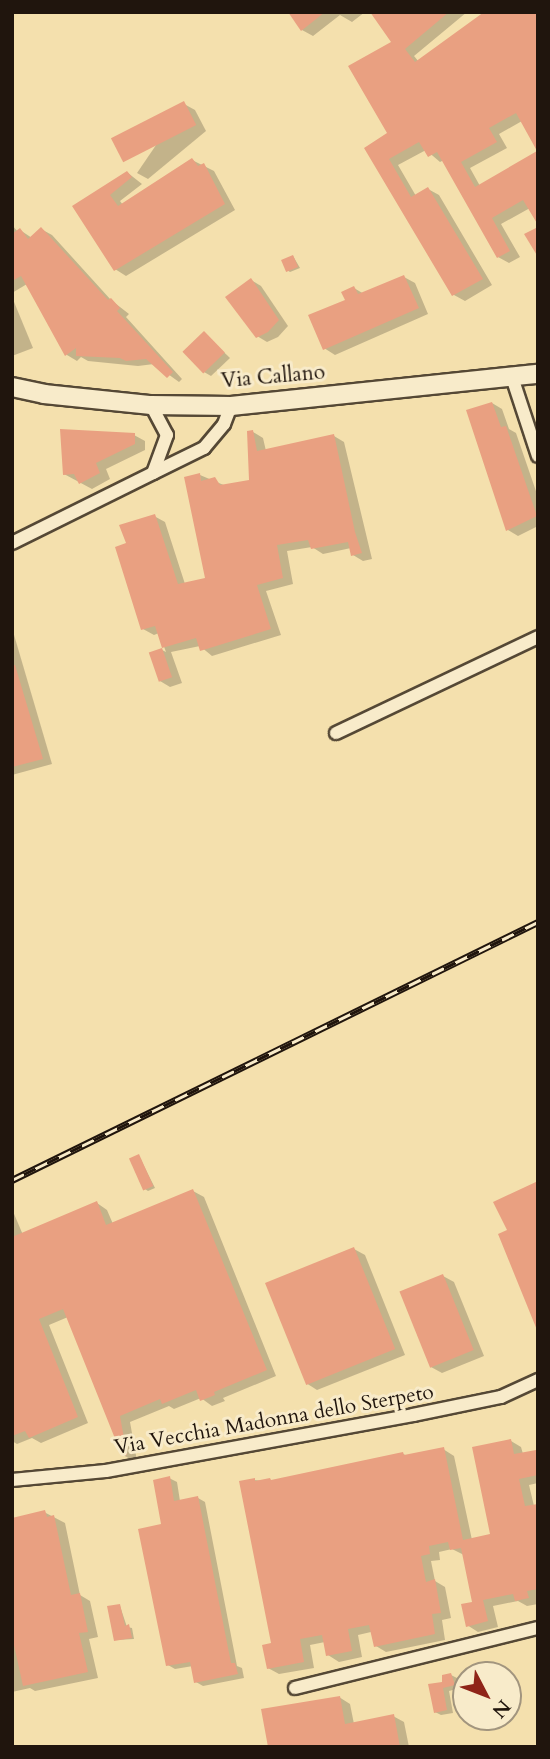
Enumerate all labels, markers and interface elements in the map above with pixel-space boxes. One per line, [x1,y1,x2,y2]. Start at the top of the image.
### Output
street label: Via Callano [220,360,326,394]
street label: Via Vecchia Madonna dello Sterpeto [112,1379,436,1461]
north arrow [452,1661,522,1731]
text: N [486,1694,516,1724]

